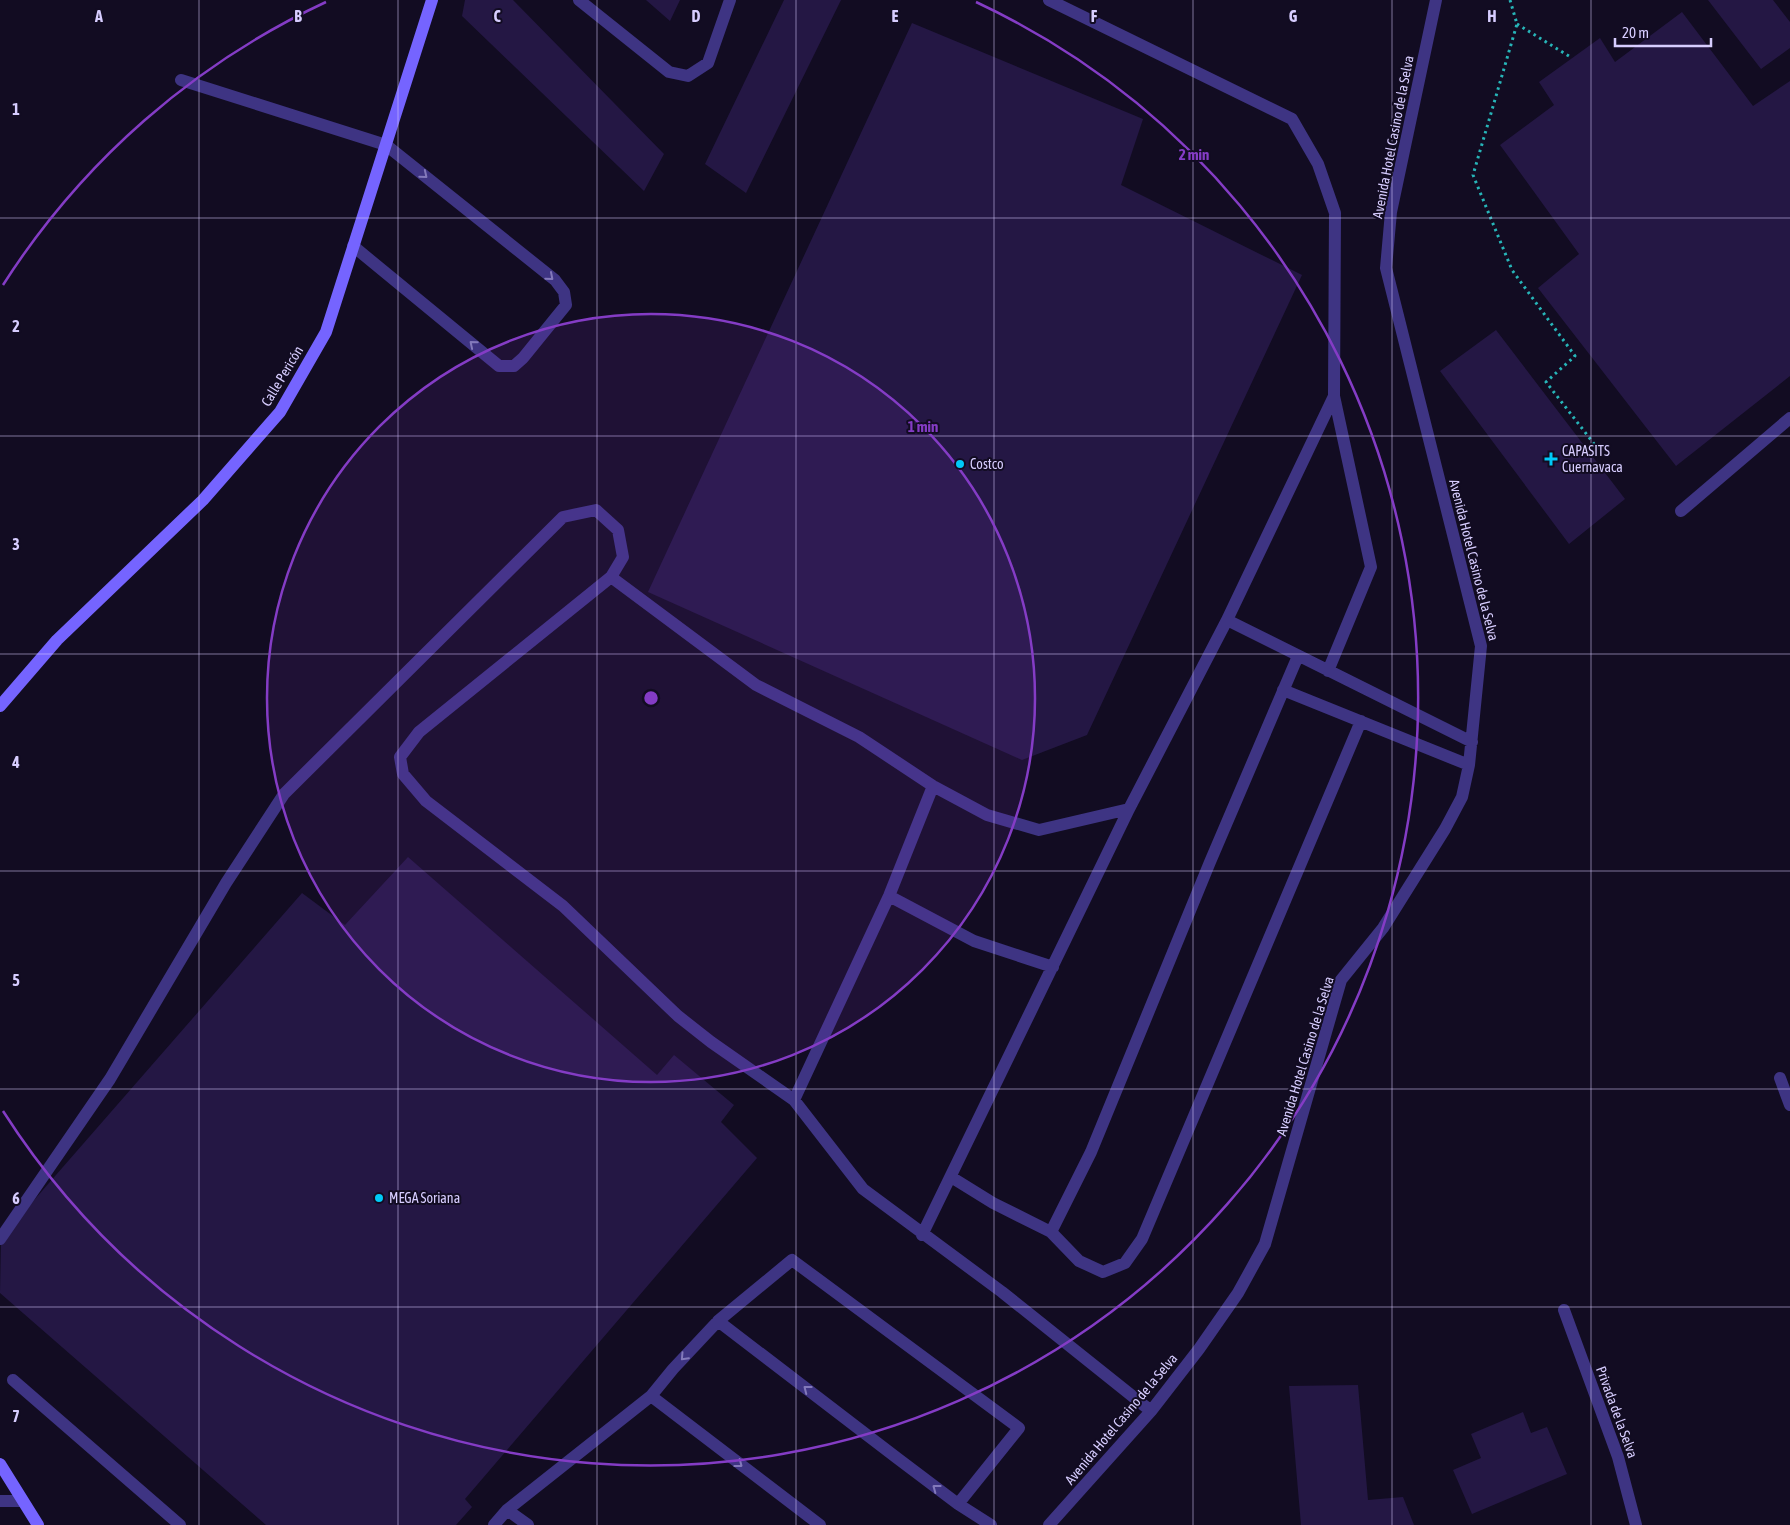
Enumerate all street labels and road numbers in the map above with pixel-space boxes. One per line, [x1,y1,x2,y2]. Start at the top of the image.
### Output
street label: Avenida Hotel Casino de la Selva [1369,54,1417,220]
street label: Calle Pericón [258,343,306,409]
street label: Avenida Hotel Casino de la Selva [1446,478,1502,642]
street label: Avenida Hotel Casino de la Selva [1273,974,1337,1138]
street label: Avenida Hotel Casino de la Selva [1062,1350,1180,1488]
street label: Privada de la Selva [1593,1364,1641,1460]

